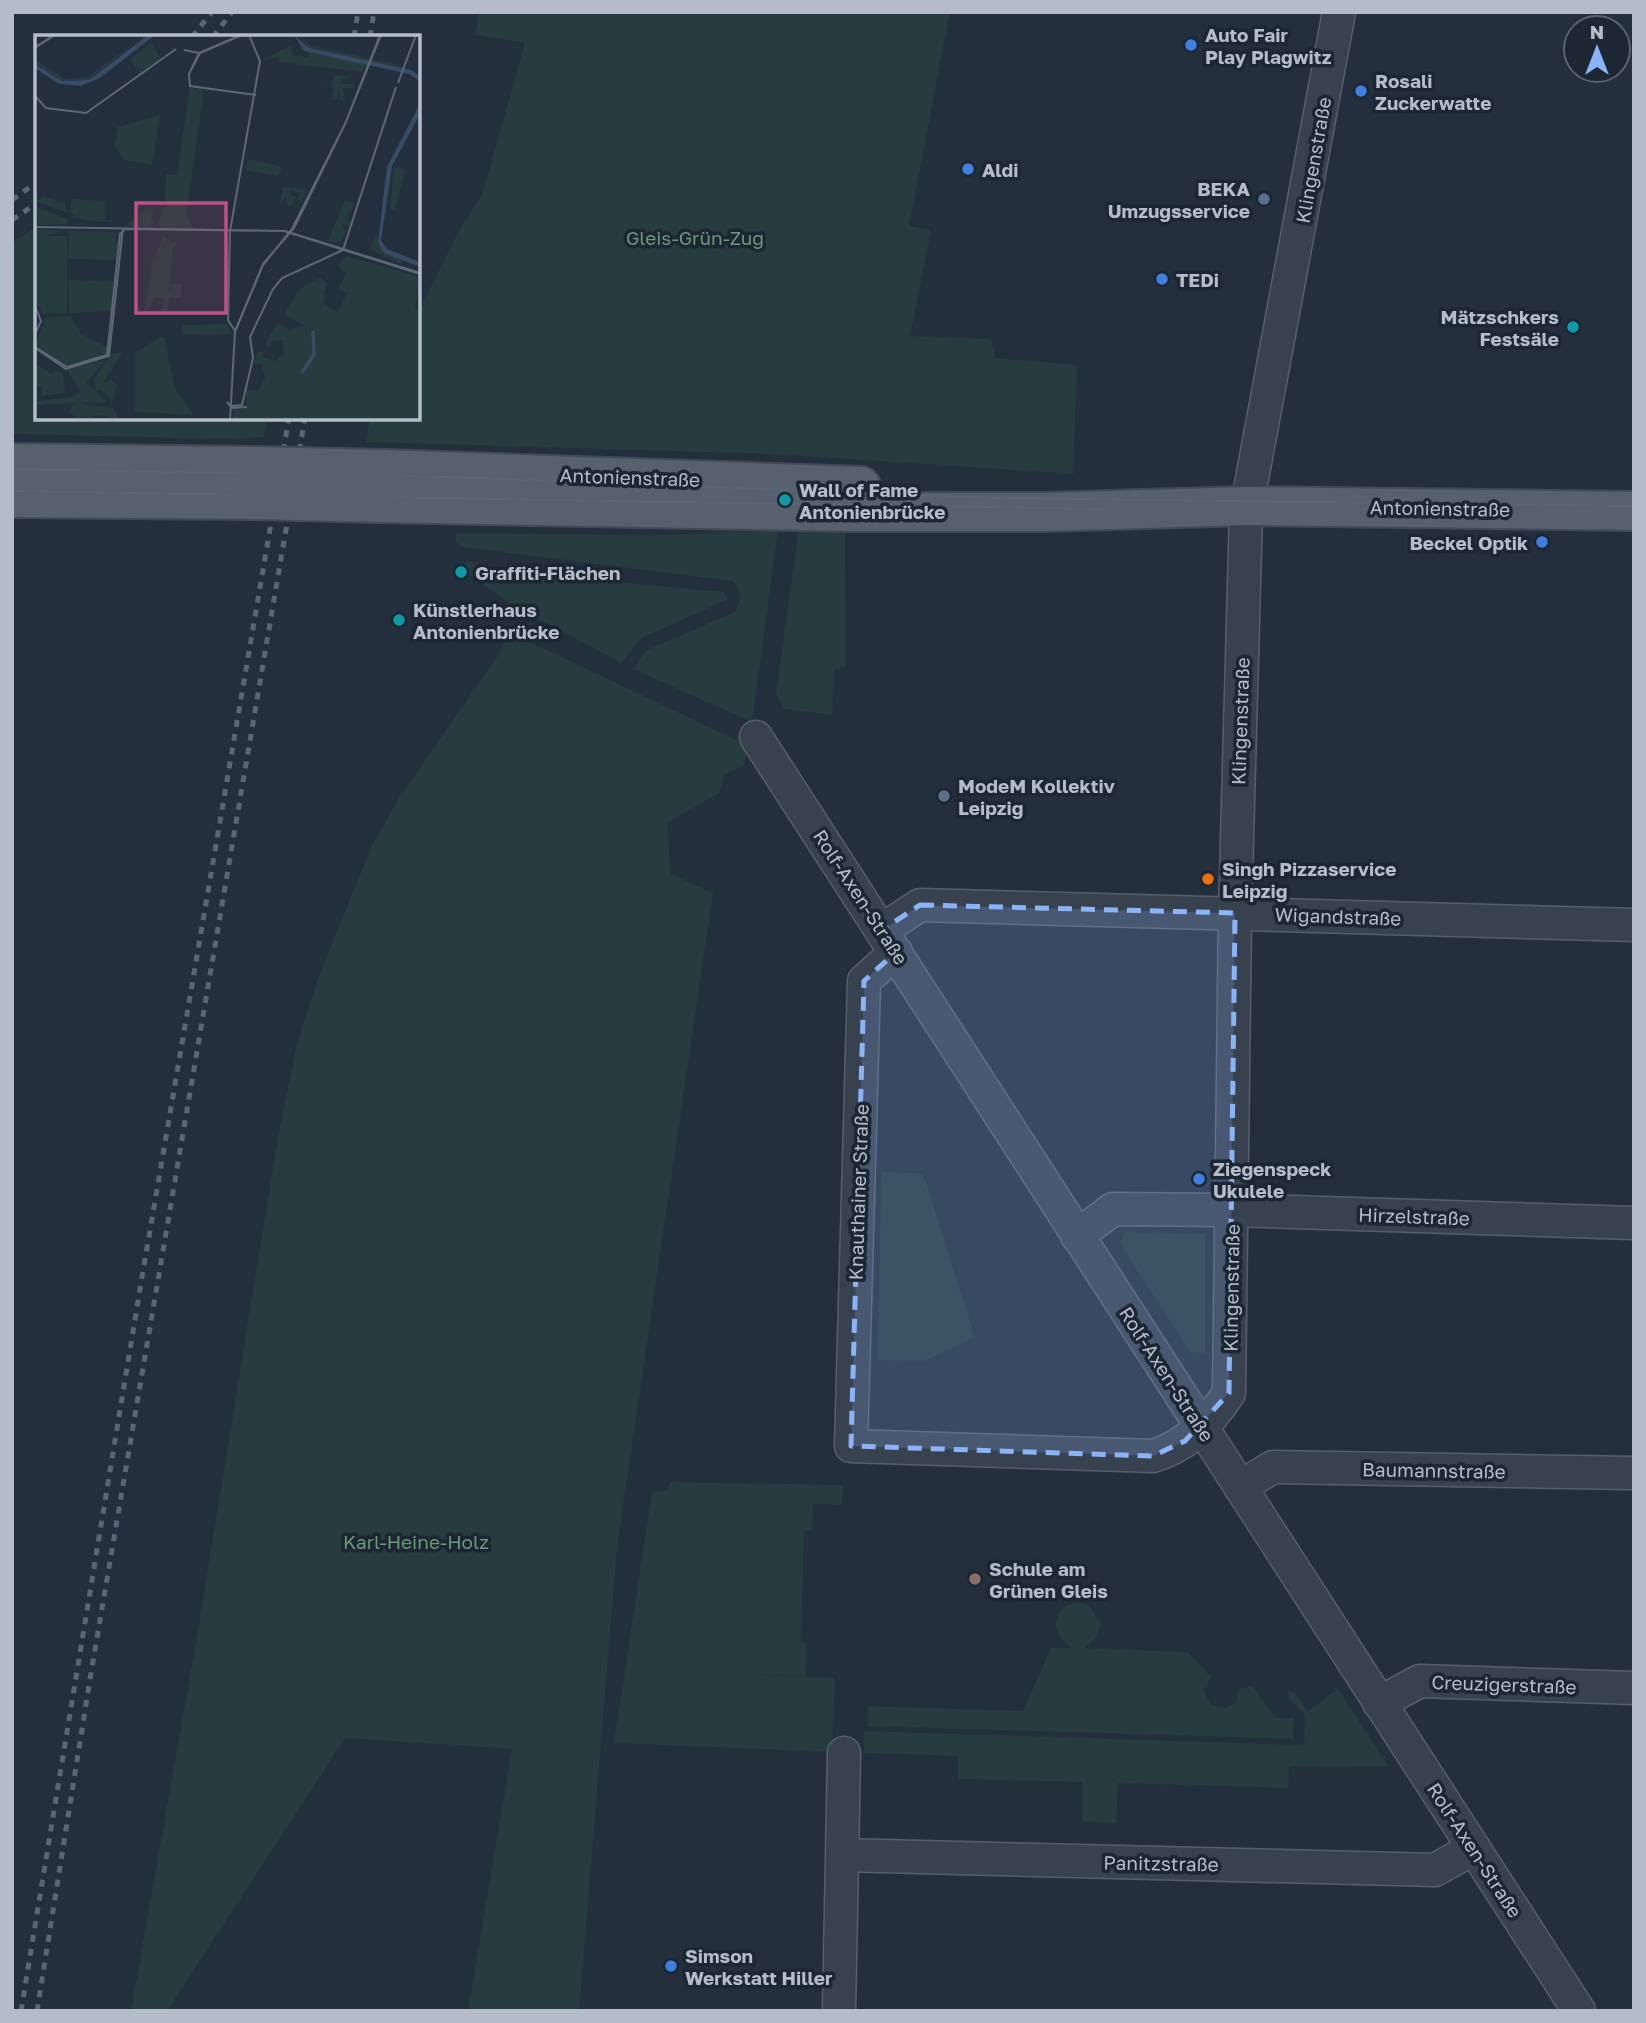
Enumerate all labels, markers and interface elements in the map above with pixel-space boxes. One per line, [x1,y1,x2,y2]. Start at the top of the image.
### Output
north arrow [1562,14,1632,84]
text: N [1590,20,1604,43]
place label: Auto Fair Play Plagwitz [1205,23,1332,68]
inset map [35,35,420,420]
marker: Auto Fair Play Plagwitz [1183,37,1199,53]
place label: Rosali Zuckerwatte [1375,69,1491,114]
marker: Rosali Zuckerwatte [1353,83,1369,99]
street label: Klingenstraße [1291,95,1335,225]
place label: Aldi [982,158,1018,181]
marker: Aldi [960,161,976,177]
place label: BEKA Umzugsservice [1108,177,1250,222]
marker: BEKA Umzugsservice [1256,191,1272,207]
park label: Gleis-Grün-Zug [626,226,764,249]
place label: TEDi [1176,268,1219,291]
marker: TEDi [1154,271,1170,287]
place label: Mätzschkers Festsäle [1441,305,1559,350]
marker: Mätzschkers Festsäle [1565,319,1581,335]
street label: Antonienstraße [559,463,701,491]
place label: Wall of Fame Antonienbrücke [799,478,946,523]
marker: Wall of Fame Antonienbrücke [777,492,793,508]
street label: Antonienstraße [1370,495,1510,521]
place label: Beckel Optik [1409,531,1528,554]
marker: Beckel Optik [1534,534,1550,550]
place label: Graffiti-Flächen [475,561,620,584]
marker: Graffiti-Flächen [453,564,469,580]
place label: Künstlerhaus Antonienbrücke [413,598,560,643]
marker: Künstlerhaus Antonienbrücke [391,612,407,628]
street label: Klingenstraße [1226,657,1254,785]
place label: ModeM Kollektiv Leipzig [958,774,1116,819]
marker: ModeM Kollektiv Leipzig [936,788,952,804]
street label: Rolf-Axen-Straße [809,825,913,969]
place label: Singh Pizzaservice Leipzig [1222,857,1396,902]
marker: Singh Pizzaservice Leipzig [1200,871,1216,887]
street label: Wigandstraße [1274,902,1402,930]
street label: Knauthainer Straße [843,1103,873,1281]
place label: Ziegenspeck Ukulele [1213,1157,1331,1202]
marker: Ziegenspeck Ukulele [1191,1171,1207,1187]
street label: Hirzelstraße [1358,1203,1470,1229]
street label: Klingenstraße [1218,1224,1244,1352]
street label: Rolf-Axen-Straße [1115,1302,1219,1446]
street label: Baumannstraße [1362,1457,1506,1483]
park label: Karl-Heine-Holz [343,1530,489,1553]
place label: Schule am Grünen Gleis [989,1557,1108,1602]
marker: Schule am Grünen Gleis [967,1571,983,1587]
street label: Creuzigerstraße [1431,1670,1577,1698]
street label: Rolf-Axen-Straße [1423,1778,1527,1922]
street label: Panitzstraße [1103,1850,1219,1876]
place label: Simson Werkstatt Hiller [685,1944,833,1989]
marker: Simson Werkstatt Hiller [663,1958,679,1974]

